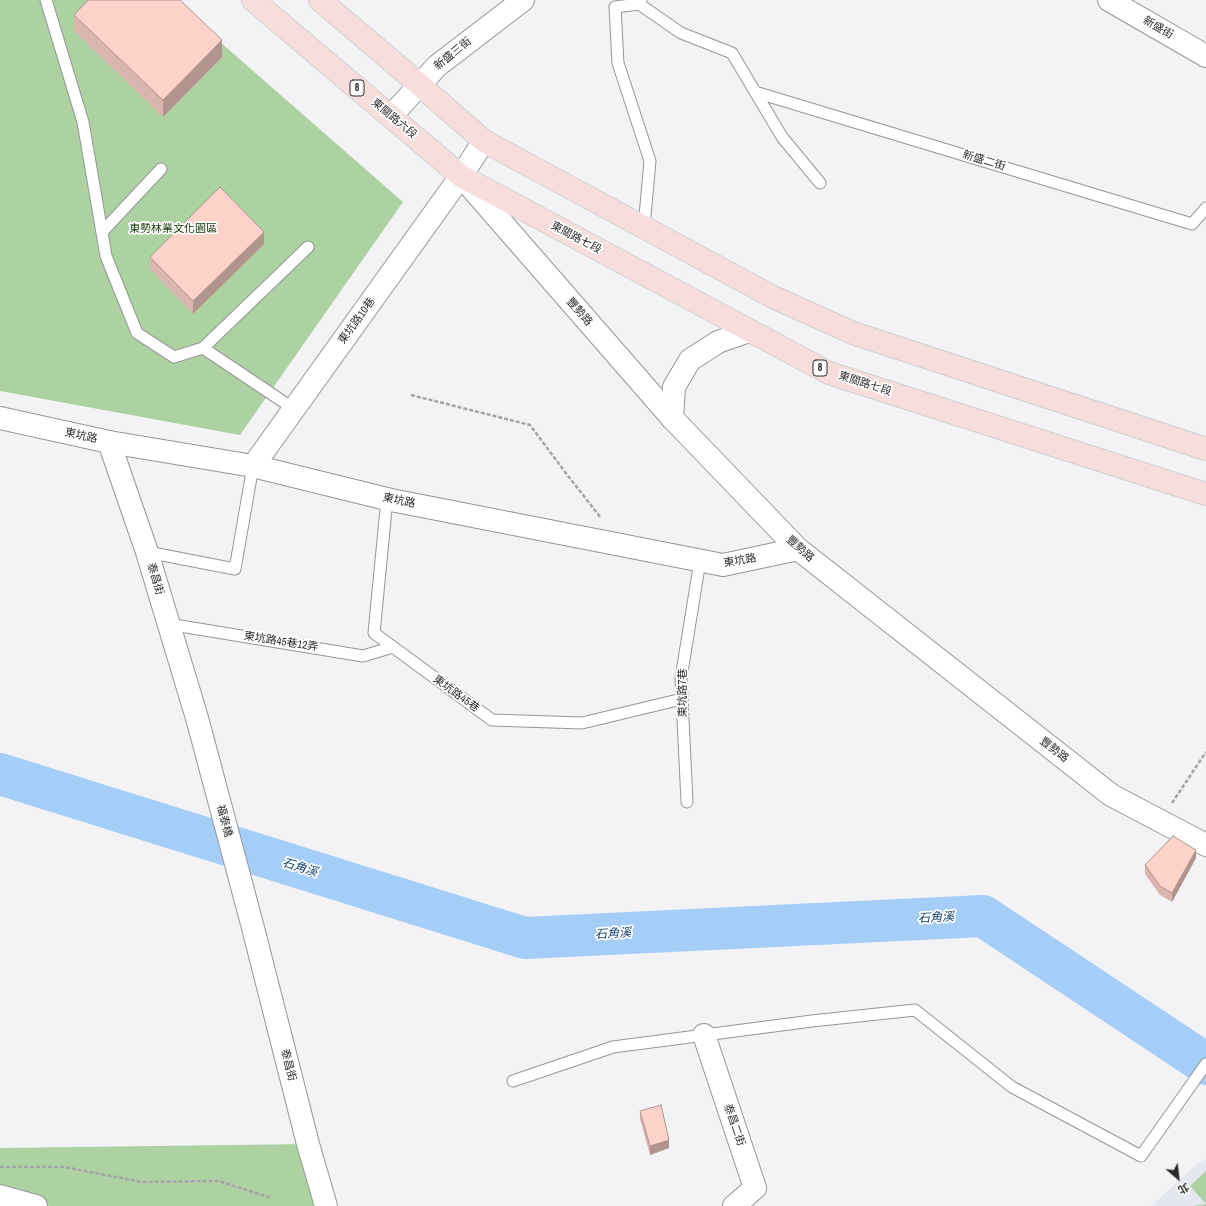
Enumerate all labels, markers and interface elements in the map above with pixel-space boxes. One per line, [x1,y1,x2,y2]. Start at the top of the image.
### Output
street label: 新盛街 [1140,14,1176,42]
street label: 新盛三街 [432,35,474,73]
road number: 8 [350,80,364,96]
street label: 東關路六段 [369,96,419,142]
street label: 新盛二街 [961,148,1007,174]
street label: 東關路七段 [549,219,603,257]
park label: 東勢林業文化園區 [129,222,217,236]
street label: 東坑路10巷 [336,295,378,347]
street label: 豐勢路 [563,295,595,329]
road number: 8 [813,360,827,376]
street label: 東關路七段 [837,369,893,399]
street label: 東坑路 [63,426,99,446]
street label: 東坑路 [381,491,417,511]
street label: 豐勢路 [783,533,817,565]
street label: 東坑路 [723,552,757,570]
street label: 泰昌街 [144,561,166,597]
street label: 東坑路45巷12弄 [243,630,319,654]
street label: 東坑路7巷 [676,668,690,718]
street label: 東坑路45巷 [430,673,482,715]
street label: 豐勢路 [1037,735,1071,765]
street label: 福泰橋 [213,803,235,839]
water label: 石角溪 [281,856,319,880]
water label: 石角溪 [918,910,954,926]
water label: 石角溪 [595,926,631,942]
street label: 泰昌街 [278,1047,298,1083]
street label: 泰昌二街 [721,1102,747,1148]
north arrow [1158,1158,1198,1198]
text: 北 [1175,1180,1192,1197]

